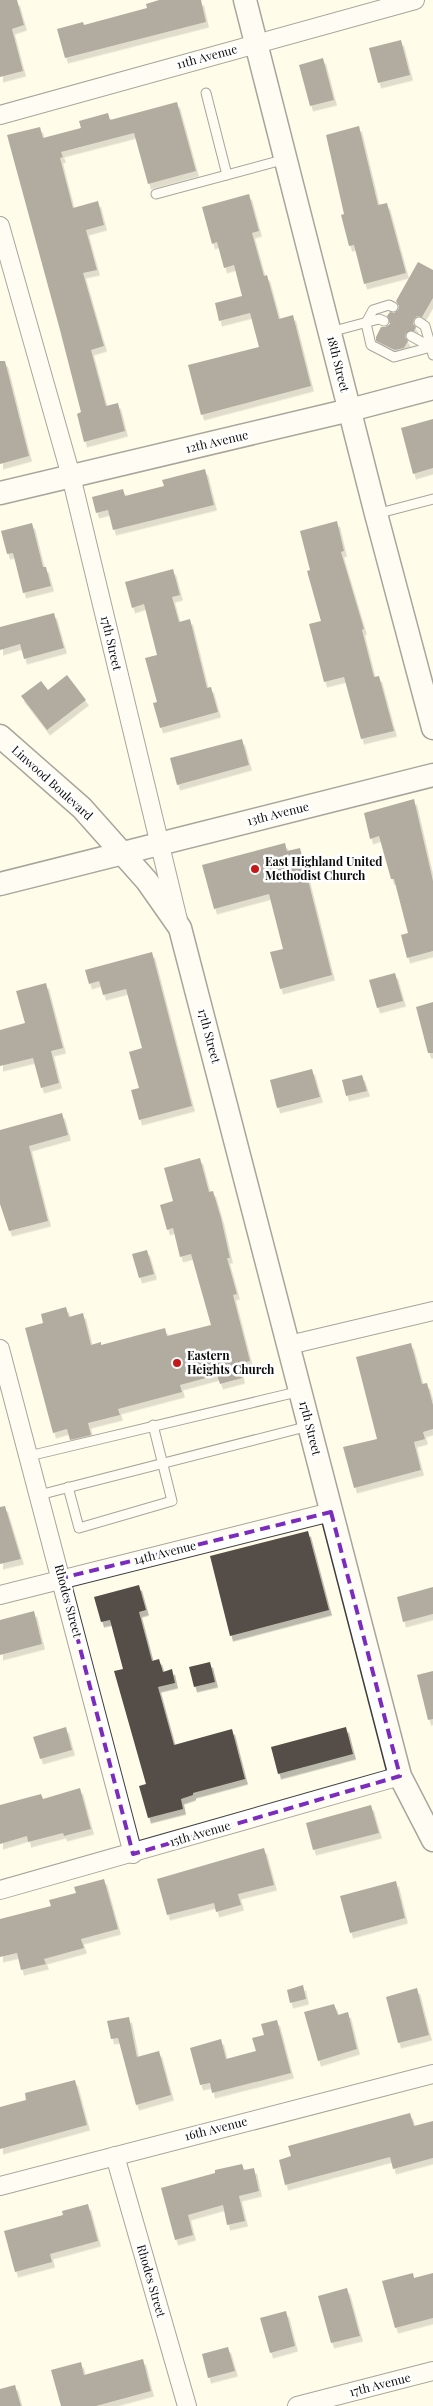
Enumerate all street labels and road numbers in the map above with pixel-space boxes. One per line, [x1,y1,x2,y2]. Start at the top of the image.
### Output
street label: 11th Avenue [175,40,239,72]
street label: 18th Street [324,334,354,394]
street label: 12th Avenue [184,426,250,456]
street label: 17th Street [98,614,126,673]
street label: Linwood Boulevard [9,741,97,823]
street label: 13th Avenue [245,798,310,828]
street label: 17th Street [195,1007,225,1065]
street label: 17th Street [296,1399,326,1458]
street label: 14th Avenue [132,1537,198,1568]
street label: Rhodes Street [52,1562,87,1640]
street label: 15th Avenue [167,1817,232,1849]
street label: 16th Avenue [183,2113,249,2144]
street label: Rhodes Street [134,2242,170,2320]
street label: 17th Avenue [347,2369,412,2399]

